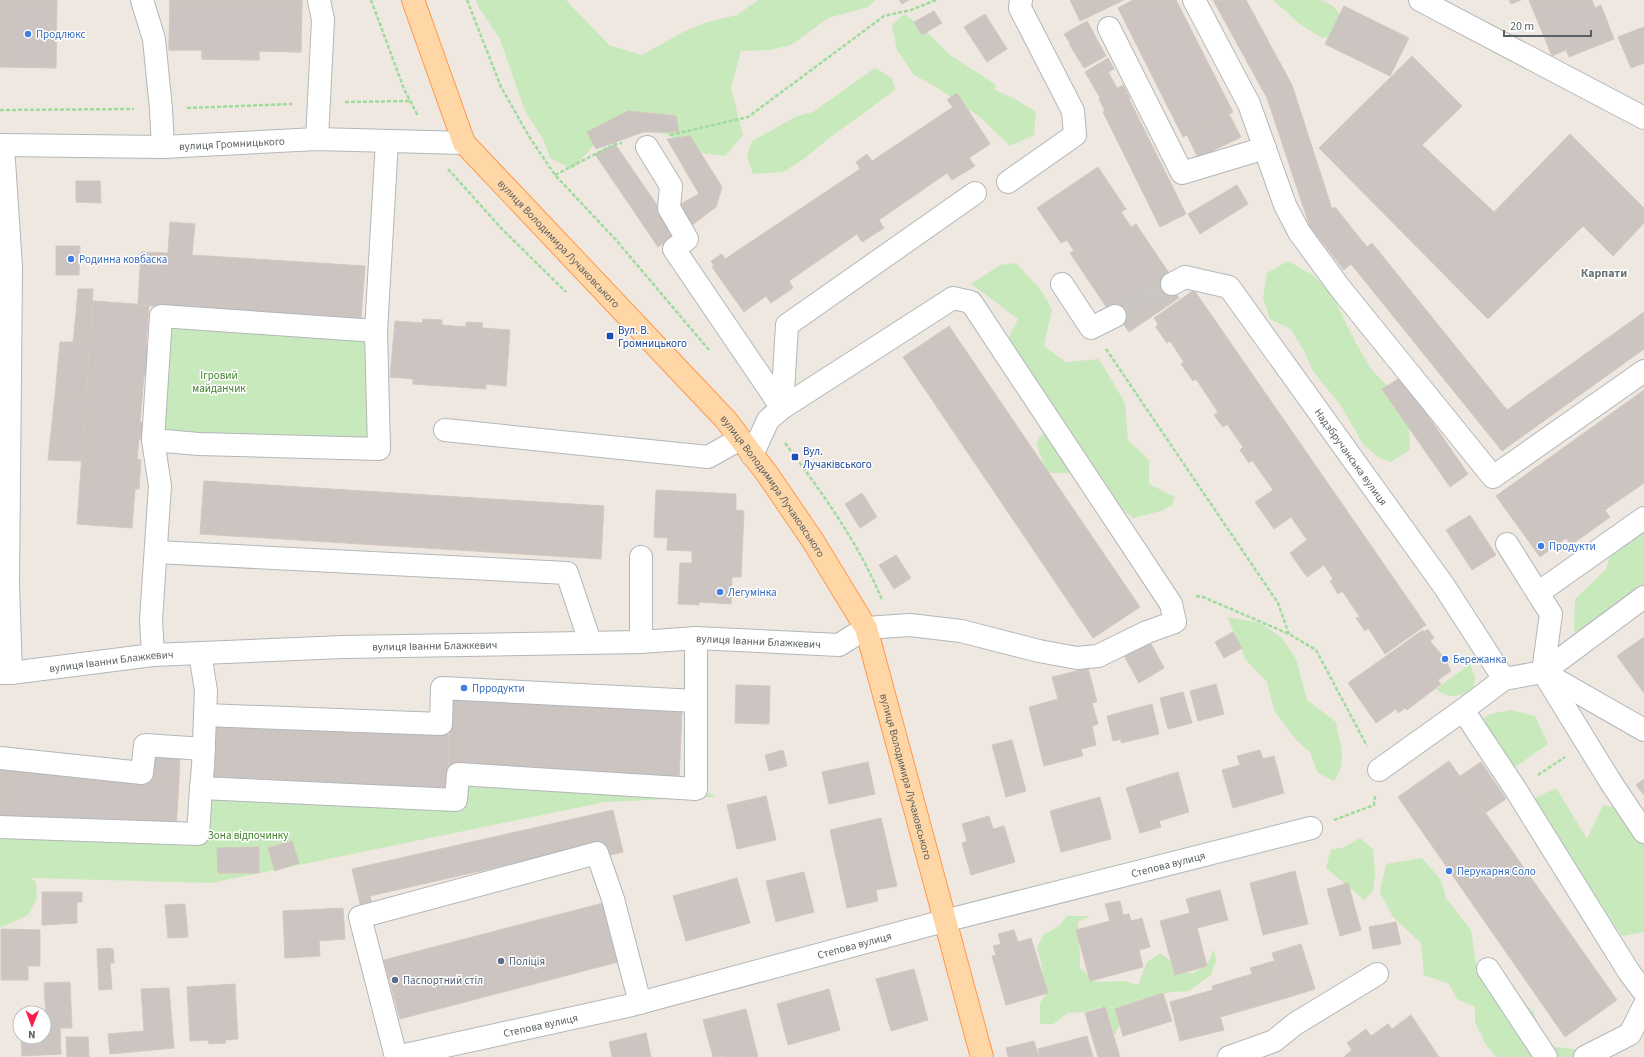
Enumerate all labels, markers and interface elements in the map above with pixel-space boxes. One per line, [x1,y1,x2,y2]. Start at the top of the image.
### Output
scale bar [1504,12,1591,38]
text: 20 m [1510,18,1534,35]
place label: Продлюкс [36,27,85,42]
marker: Продлюкс [23,29,33,39]
street label: вулиця Громницького [179,134,285,154]
street label: вулиця Володимира Лучаковського [494,176,623,311]
place label: Родинна ковбаска [79,252,167,267]
marker: Родинна ковбаска [66,254,76,264]
district label: Карпати [1581,265,1627,282]
place label: Вул. В. Громницького [618,323,687,351]
marker: Вул. В. Громницького [605,331,615,341]
park label: Ігровий майданчик [192,368,246,396]
street label: Надзбручанська вулиця [1311,405,1391,509]
street label: вулиця Володимира Лучаковського [717,412,828,560]
place label: Вул. Лучаківського [803,444,872,472]
marker: Вул. Лучаківського [790,452,800,462]
place label: Продукти [1549,539,1596,554]
marker: Продукти [1536,541,1546,551]
place label: Легумінка [728,585,777,600]
marker: Легумінка [715,587,725,597]
street label: вулиця Іванни Блажкевич [696,631,821,652]
street label: вулиця Іванни Блажкевич [372,637,497,655]
street label: вулиця Іванни Блажкевич [48,647,174,676]
place label: Бережанка [1453,652,1506,667]
marker: Бережанка [1440,654,1450,664]
place label: Прродукти [472,681,525,696]
marker: Прродукти [459,683,469,693]
street label: вулиця Володимира Лучаковського [876,692,935,862]
park label: Зона відпочинку [208,828,288,843]
street label: Степова вулиця [1129,848,1207,881]
place label: Перукарня Соло [1457,864,1536,879]
marker: Перукарня Соло [1444,866,1454,876]
street label: Степова вулиця [816,928,893,963]
place label: Поліція [509,954,545,969]
marker: Поліція [496,956,506,966]
place label: Паспортний стіл [403,973,483,988]
marker: Паспортний стіл [390,975,400,985]
north arrow [12,1005,52,1045]
street label: Степова вулиця [502,1010,580,1041]
text: N [28,1027,36,1042]

